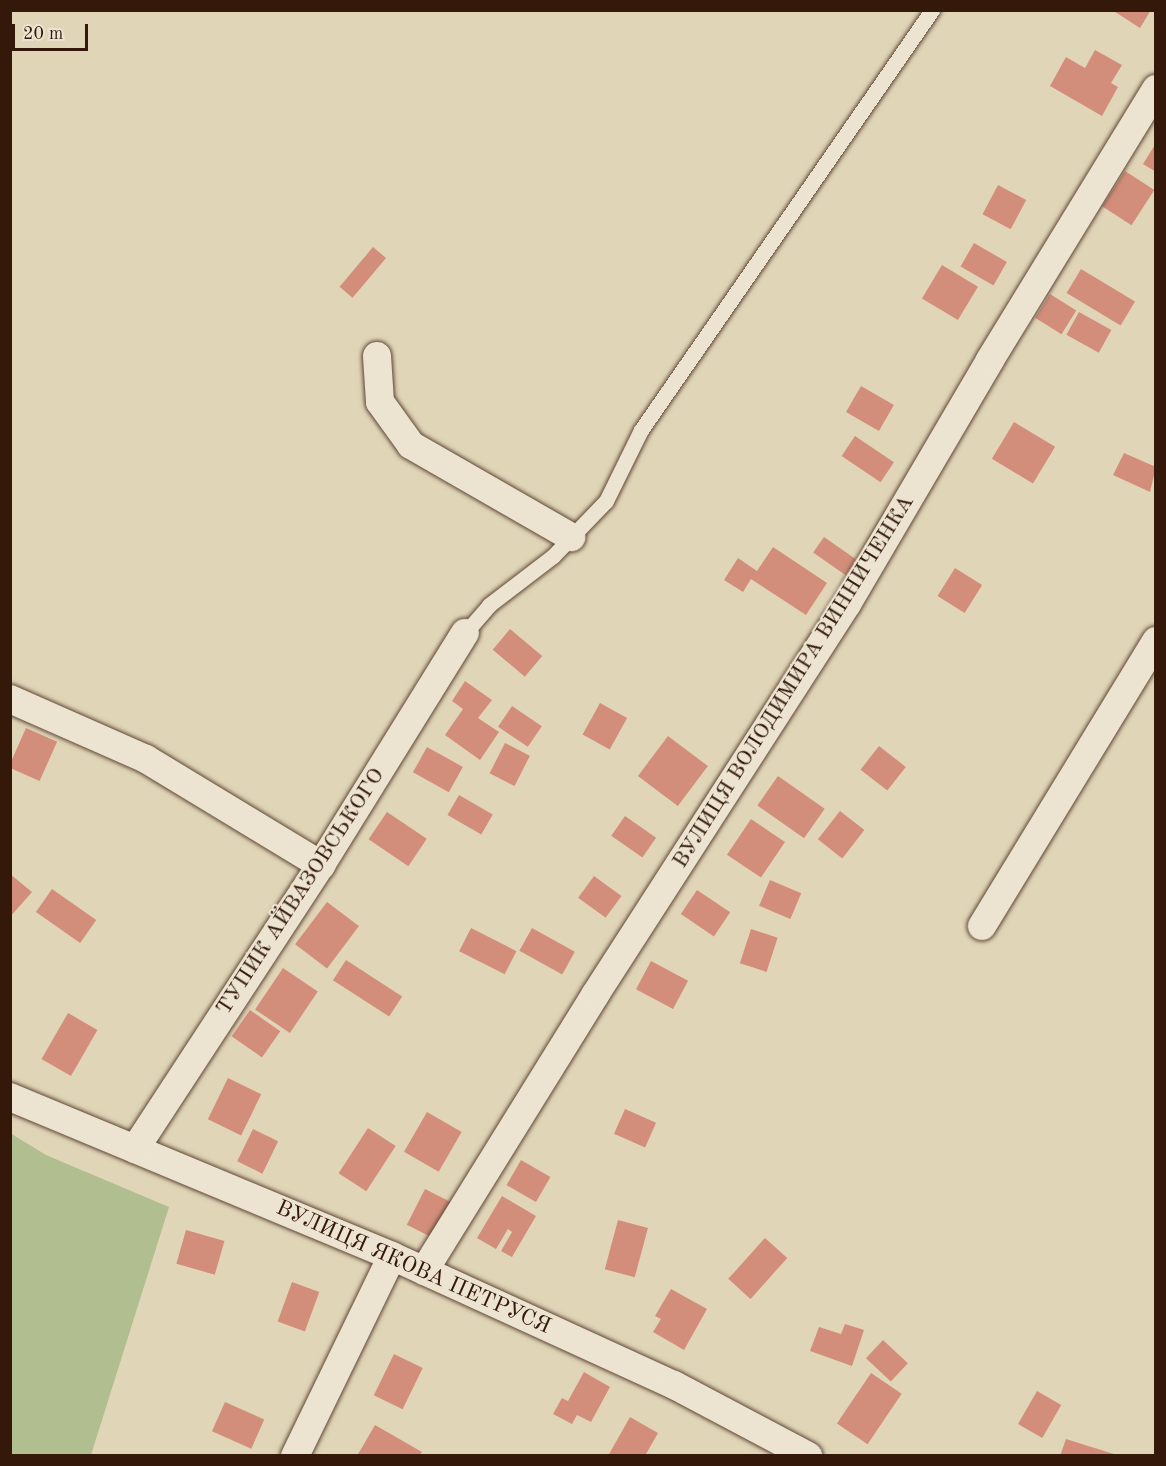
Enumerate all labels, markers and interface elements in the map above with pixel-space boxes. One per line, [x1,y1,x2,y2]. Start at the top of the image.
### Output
scale bar [15,12,92,50]
text: 20 m [23,25,63,43]
street label: ВУЛИЦЯ ВОЛОДИМИРА ВИННИЧЕНКА [668,491,920,873]
street label: ТУПИК АЙВАЗОВСЬКОГО [211,764,391,1020]
street label: ВУЛИЦЯ ЯКОВА ПЕТРУСЯ [271,1195,555,1341]

